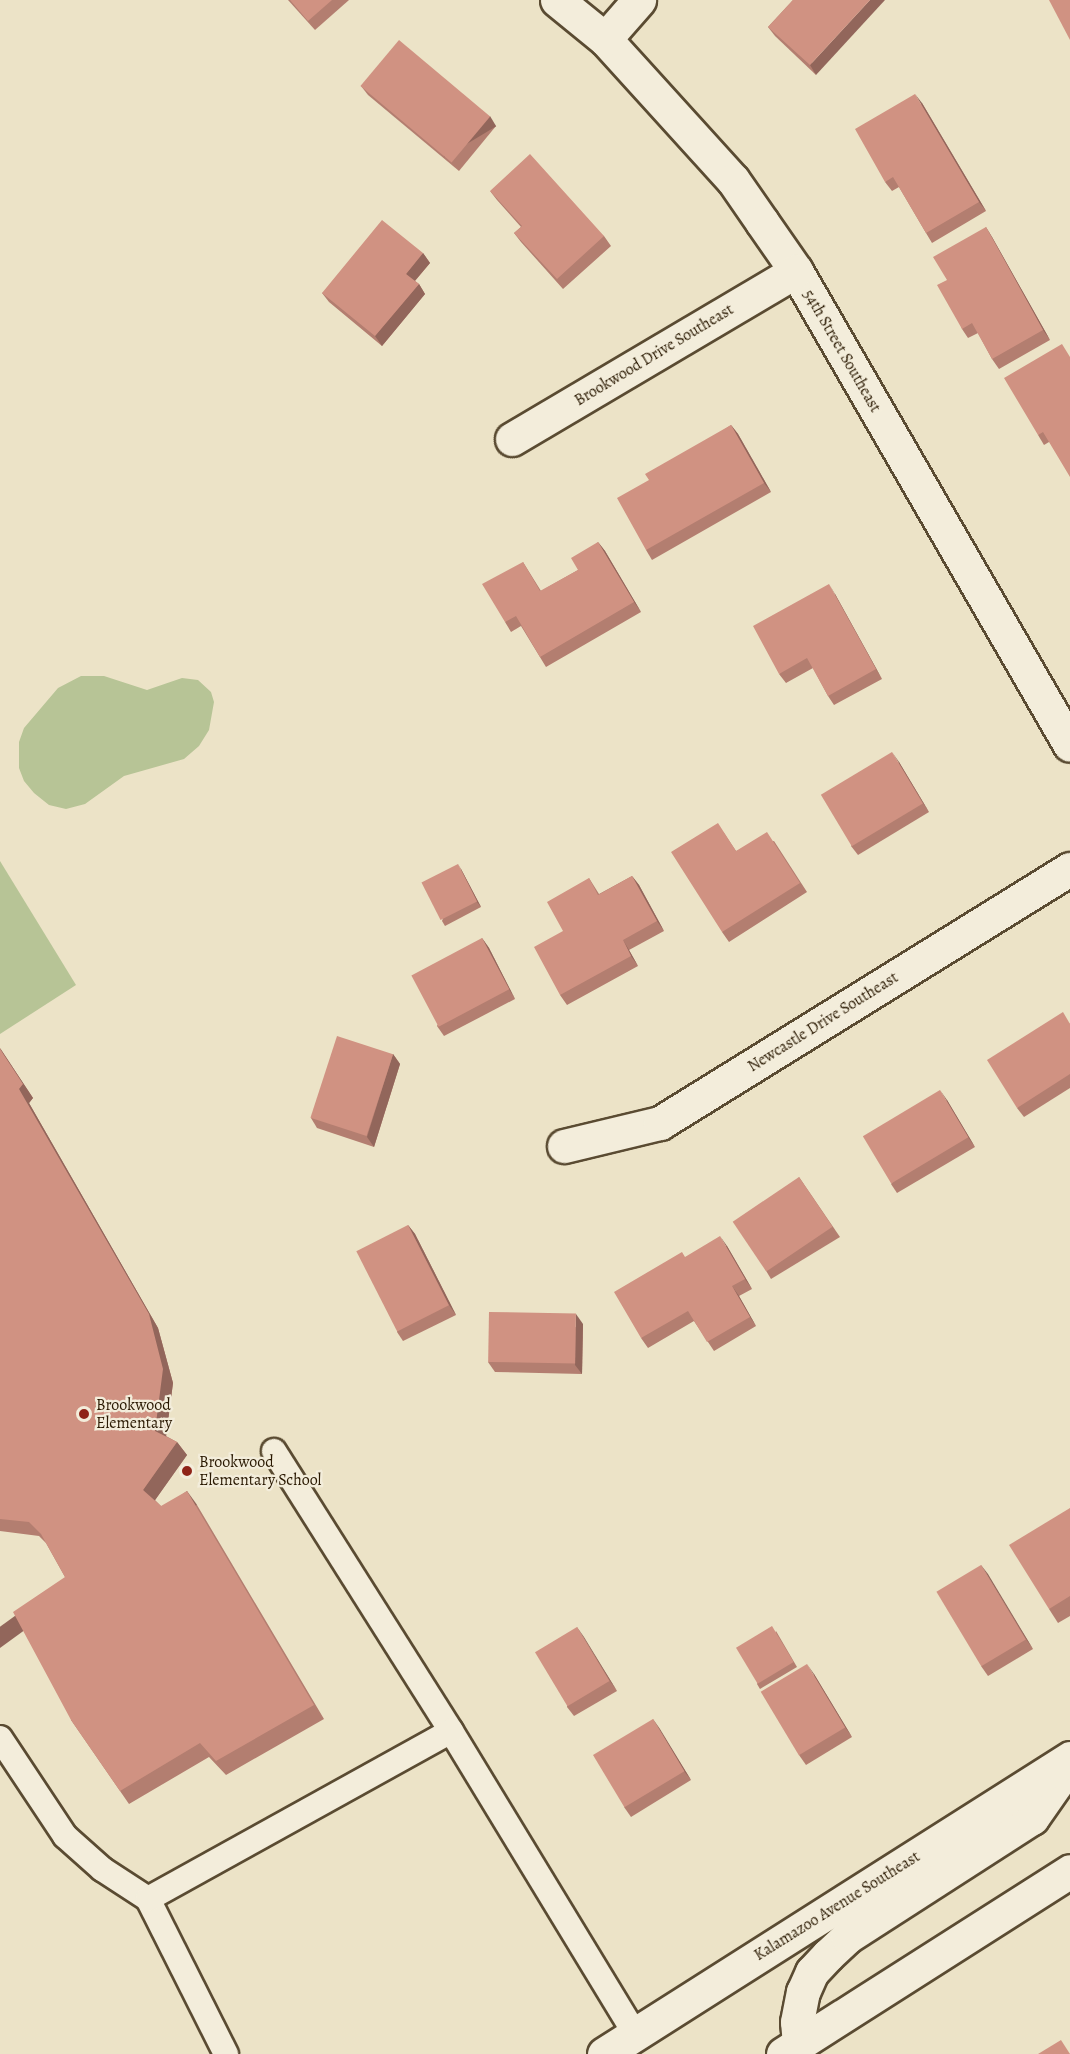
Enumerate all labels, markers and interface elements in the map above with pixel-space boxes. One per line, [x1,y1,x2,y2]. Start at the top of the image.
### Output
street label: 54th Street Southeast [799,286,885,416]
street label: Brookwood Drive Southeast [571,300,737,410]
street label: Newcastle Drive Southeast [744,968,902,1076]
place label: Brookwood Elementary [96,1395,172,1433]
marker: Brookwood Elementary [77,1407,91,1421]
place label: Brookwood Elementary School [199,1452,322,1490]
marker: Brookwood Elementary School [180,1464,194,1478]
street label: Kalamazoo Avenue Southeast [751,1847,923,1965]

